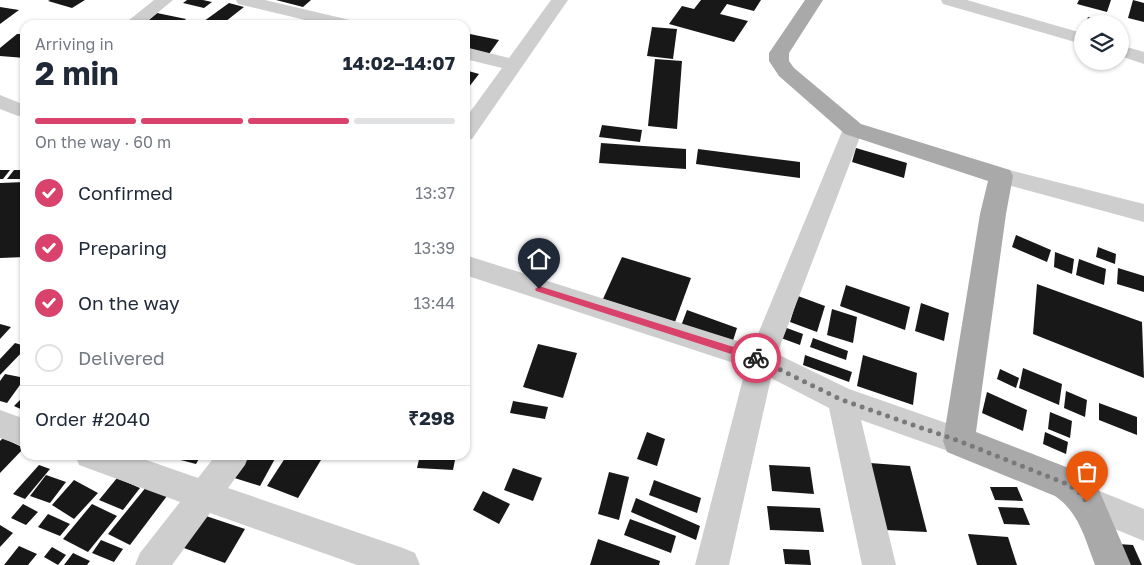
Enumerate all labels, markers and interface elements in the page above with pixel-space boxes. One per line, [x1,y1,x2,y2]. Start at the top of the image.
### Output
map controls [1074,15,1129,70]
button: layers [1074,15,1129,70]
text: Arriving in [35,34,114,54]
text: 14:02–14:07 [343,51,455,74]
text: 2 min [35,54,119,92]
text: On the way · 60 m [35,132,171,152]
icon: check [35,179,63,207]
text: Confirmed [78,181,173,204]
text: 13:37 [415,183,455,203]
icon: check [35,234,63,262]
text: Preparing [78,236,167,259]
text: 13:39 [414,238,455,258]
pin [518,238,560,289]
icon: home [525,245,553,273]
icon: check [35,289,63,317]
text: On the way [78,291,180,314]
text: 13:44 [414,293,455,313]
courier [731,333,781,383]
icon: bike [742,344,770,372]
text: Delivered [78,346,165,369]
text: ₹298 [408,406,455,429]
text: Order #2040 [35,407,150,430]
pin [1066,451,1108,502]
icon: bag [1073,458,1101,486]

